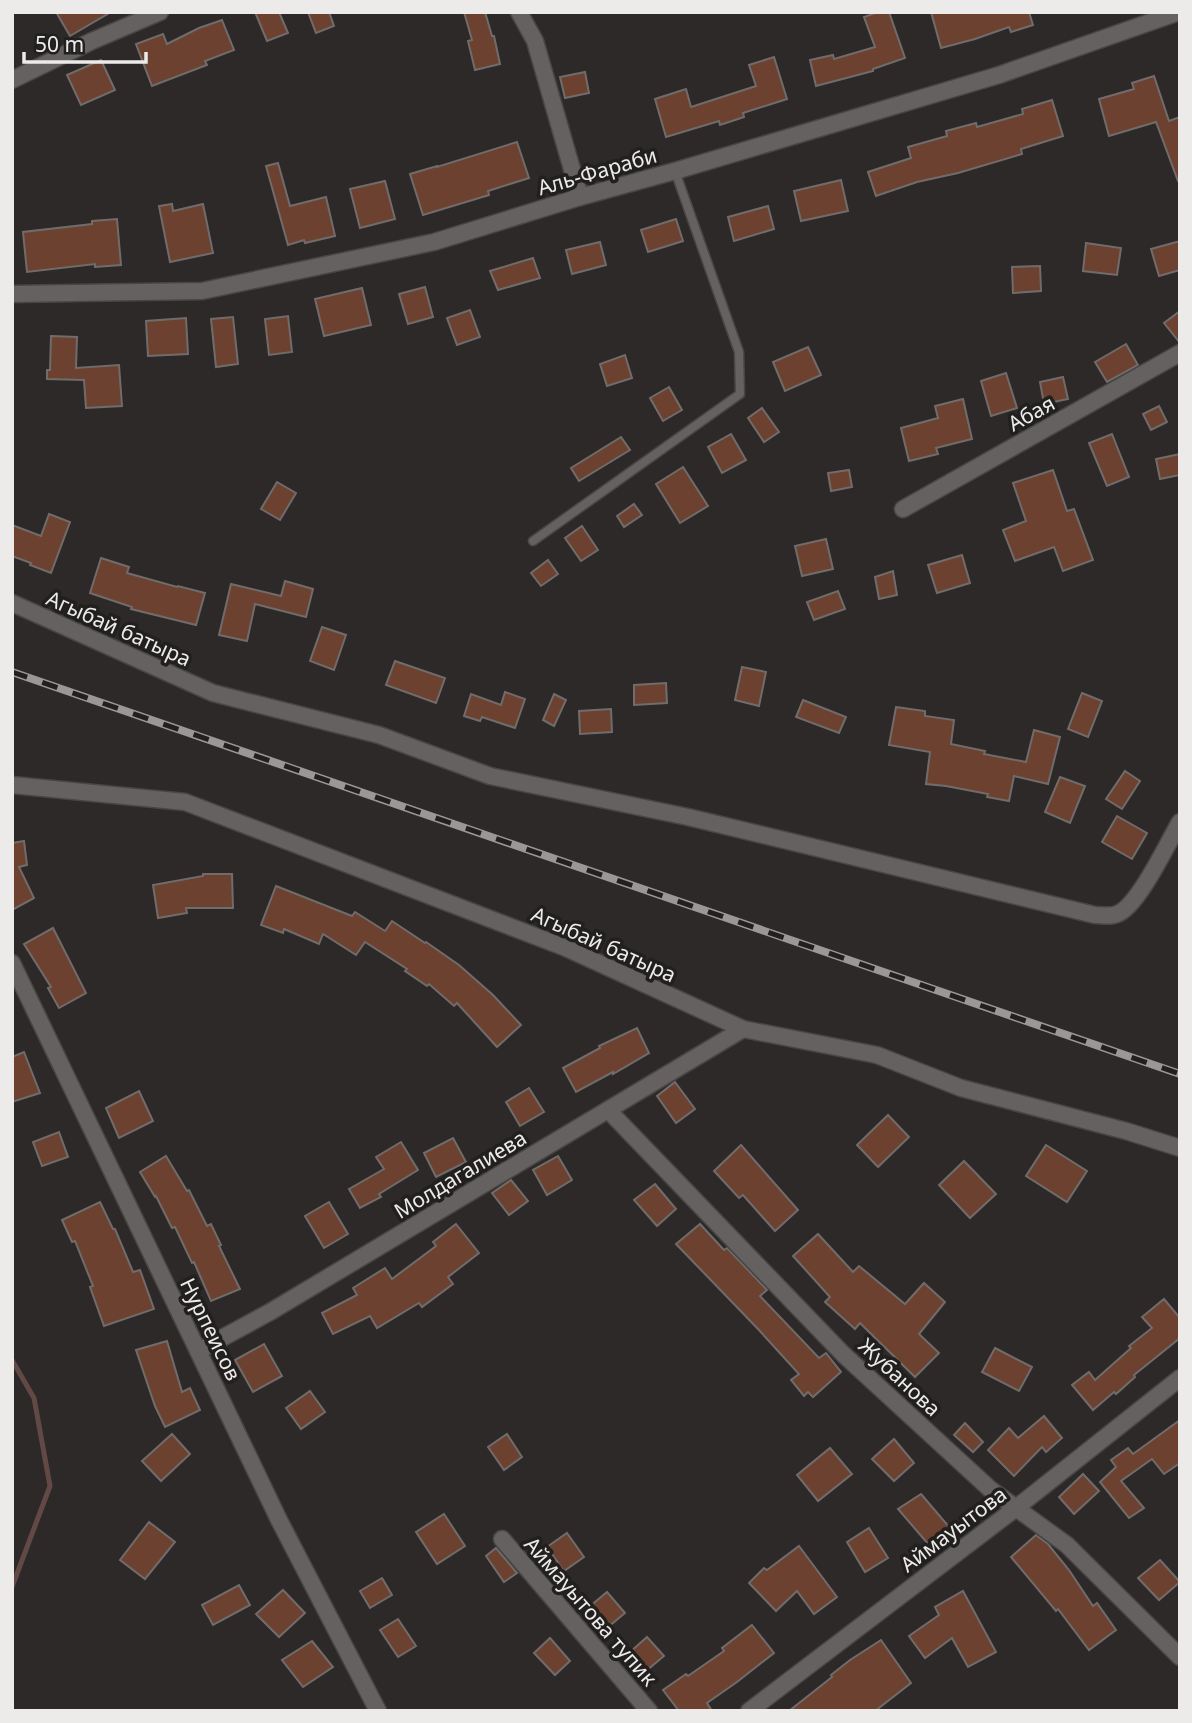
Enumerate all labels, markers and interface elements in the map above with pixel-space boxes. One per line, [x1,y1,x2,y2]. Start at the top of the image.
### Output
scale bar [24,21,147,65]
text: 50 m [35,30,84,58]
street label: Аль-Фараби [534,141,660,201]
street label: Абая [1002,389,1060,437]
street label: Агыбай батыра [42,584,196,672]
street label: Агыбай батыра [527,900,681,988]
street label: Молдагалиева [389,1123,531,1225]
street label: Нурпеисов [174,1273,248,1385]
street label: Жубанова [853,1332,947,1422]
street label: Аймауытова [894,1480,1012,1578]
street label: Аймауытова тупик [518,1530,664,1692]

